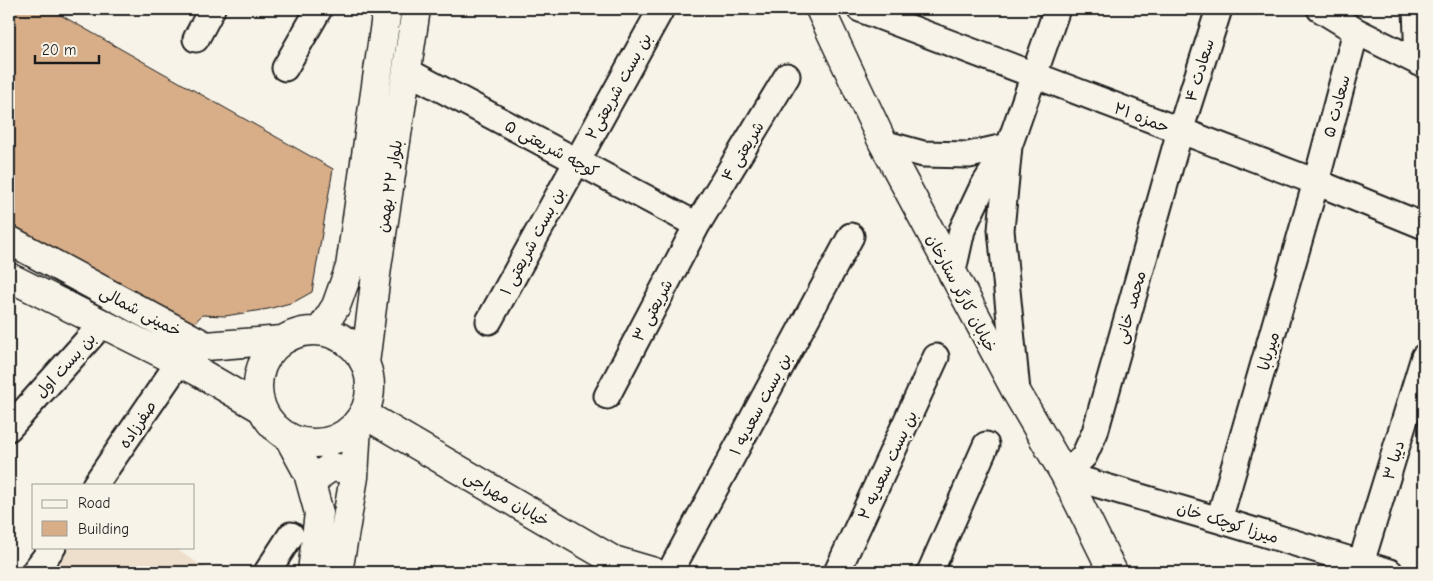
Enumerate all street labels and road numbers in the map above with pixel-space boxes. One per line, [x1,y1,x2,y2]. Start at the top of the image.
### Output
street label: بن بست شریعتی۲ [582,30,656,143]
street label: سعادت ۴ [1182,37,1218,104]
street label: سعادت ۵ [1320,73,1354,140]
street label: حمزه ۲۱ [1111,99,1172,137]
street label: ۵ کوچه شریعتی [501,117,602,182]
street label: شریعتی ۴ [718,118,769,185]
street label: بلوار ۲۲ بهمن [374,138,407,234]
street label: بن بست شریعتی ۱ [497,185,570,299]
street label: خیابان کارگر ستارخان [922,231,1001,356]
street label: محمد خانی [1112,269,1151,346]
street label: شریعتی ۳ [629,276,678,345]
street label: خمینی شمالی [96,283,184,342]
street label: بن بست اول [32,330,100,402]
street label: میربابا [1255,330,1283,373]
street label: بن بست سعدیه ۱ [726,350,795,459]
street label: صفرزاده [116,397,160,452]
street label: بن بست سعدیه ۲ [855,408,921,523]
street label: دیبا ۳ [1379,439,1408,482]
street label: خیابان مهراجی [460,467,552,531]
street label: میرزا کوچک خان [1174,499,1281,548]

